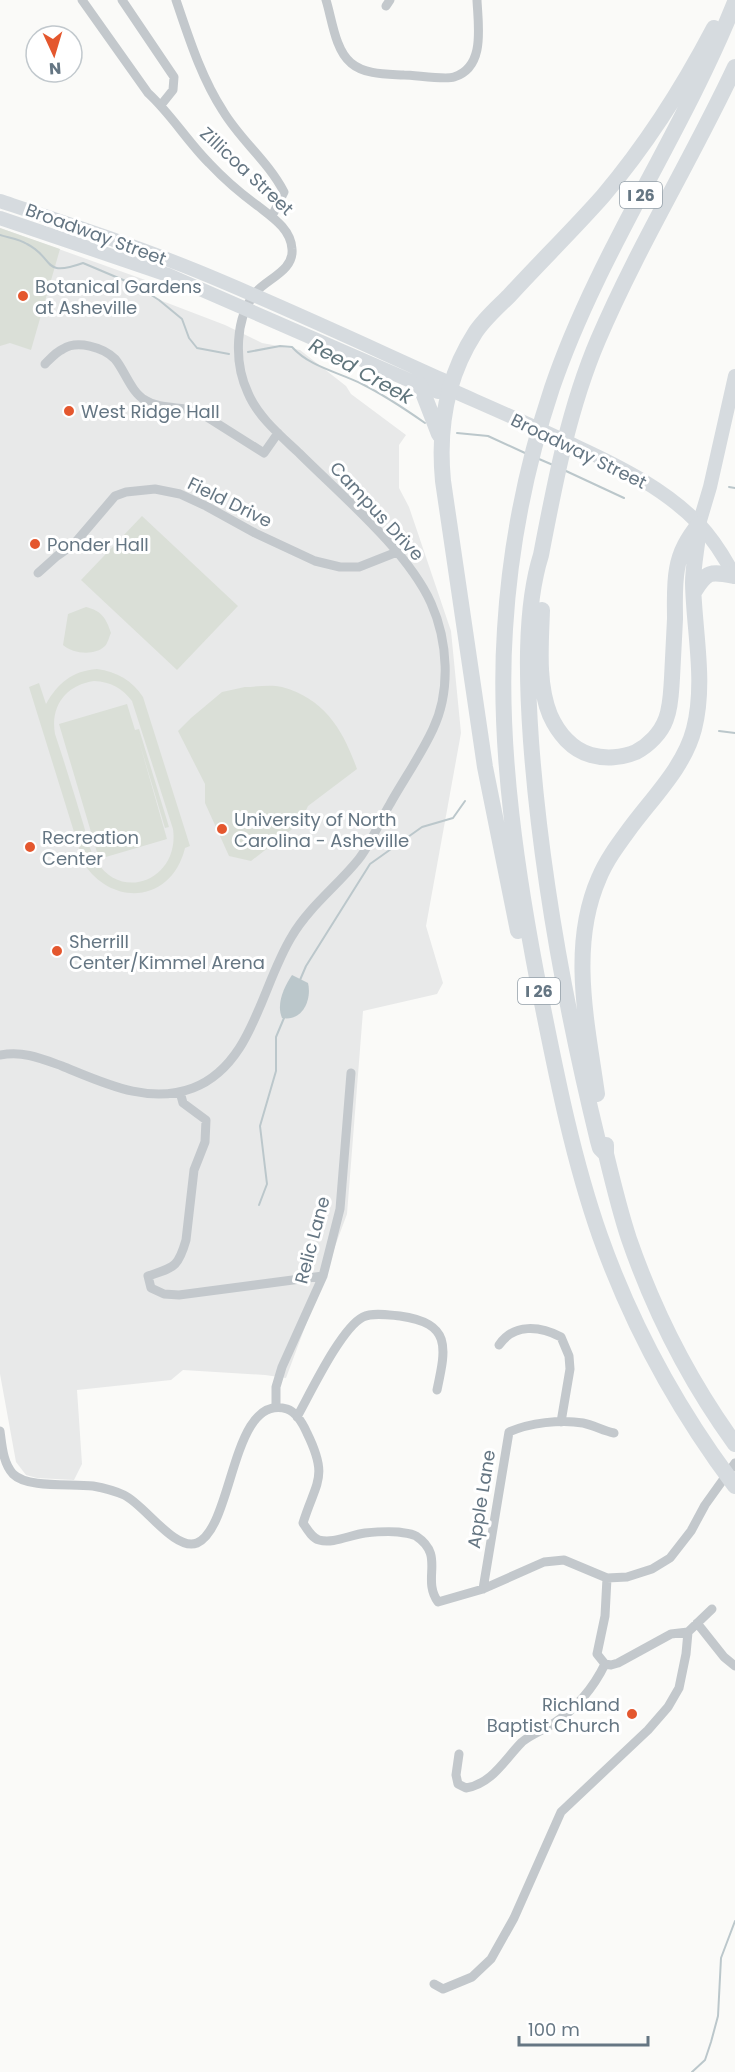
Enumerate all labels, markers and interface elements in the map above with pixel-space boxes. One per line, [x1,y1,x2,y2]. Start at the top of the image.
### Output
north arrow [24,24,84,84]
text: N [48,57,62,80]
street label: Zillicoa Street [195,121,299,221]
road number: I 26 [620,182,662,208]
street label: Broadway Street [22,197,170,271]
place label: Botanical Gardens at Asheville [35,274,202,320]
marker: Botanical Gardens at Asheville [16,289,30,303]
water label: Reed Creek [304,331,419,412]
place label: West Ridge Hall [81,399,220,424]
marker: West Ridge Hall [62,404,76,418]
street label: Broadway Street [507,407,651,495]
street label: Campus Drive [324,456,430,566]
street label: Field Drive [184,471,276,533]
place label: Ponder Hall [47,532,149,557]
marker: Ponder Hall [28,537,42,551]
place label: University of North Carolina - Asheville [234,807,409,853]
marker: University of North Carolina - Asheville [215,822,229,836]
place label: Recreation Center [42,825,139,871]
marker: Recreation Center [23,840,37,854]
place label: Sherrill Center/Kimmel Arena [69,929,265,975]
marker: Sherrill Center/Kimmel Arena [50,944,64,958]
road number: I 26 [518,978,560,1004]
street label: Relic Lane [288,1194,336,1286]
street label: Apple Lane [461,1448,501,1550]
place label: Richland Baptist Church [487,1692,620,1738]
marker: Richland Baptist Church [625,1707,639,1721]
scale bar [519,2009,648,2047]
text: 100 m [528,2017,580,2042]

